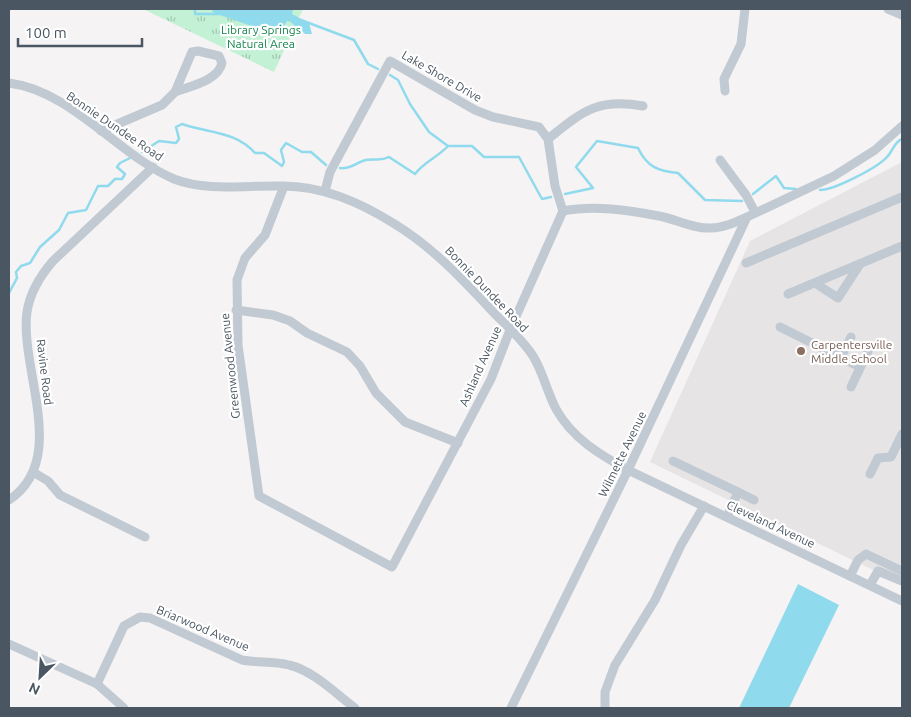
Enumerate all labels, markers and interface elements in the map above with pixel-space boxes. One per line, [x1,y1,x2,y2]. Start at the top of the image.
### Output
scale bar [18,15,141,47]
park label: Library Springs Natural Area [221,23,301,50]
text: 100 m [25,24,67,41]
street label: Lake Shore Drive [400,48,484,104]
street label: Bonnie Dundee Road [64,89,166,163]
street label: Bonnie Dundee Road [443,244,531,334]
street label: Greenwood Avenue [218,313,242,419]
street label: Ashland Avenue [456,324,504,408]
street label: Ravine Road [35,338,55,406]
place label: Carpentersville Middle School [811,338,892,365]
marker: Carpentersville Middle School [795,345,807,357]
street label: Wilmette Avenue [596,409,648,499]
street label: Cleveland Avenue [725,498,817,550]
street label: Briarwood Avenue [155,603,251,653]
north arrow [15,652,65,702]
text: N [26,679,43,698]

